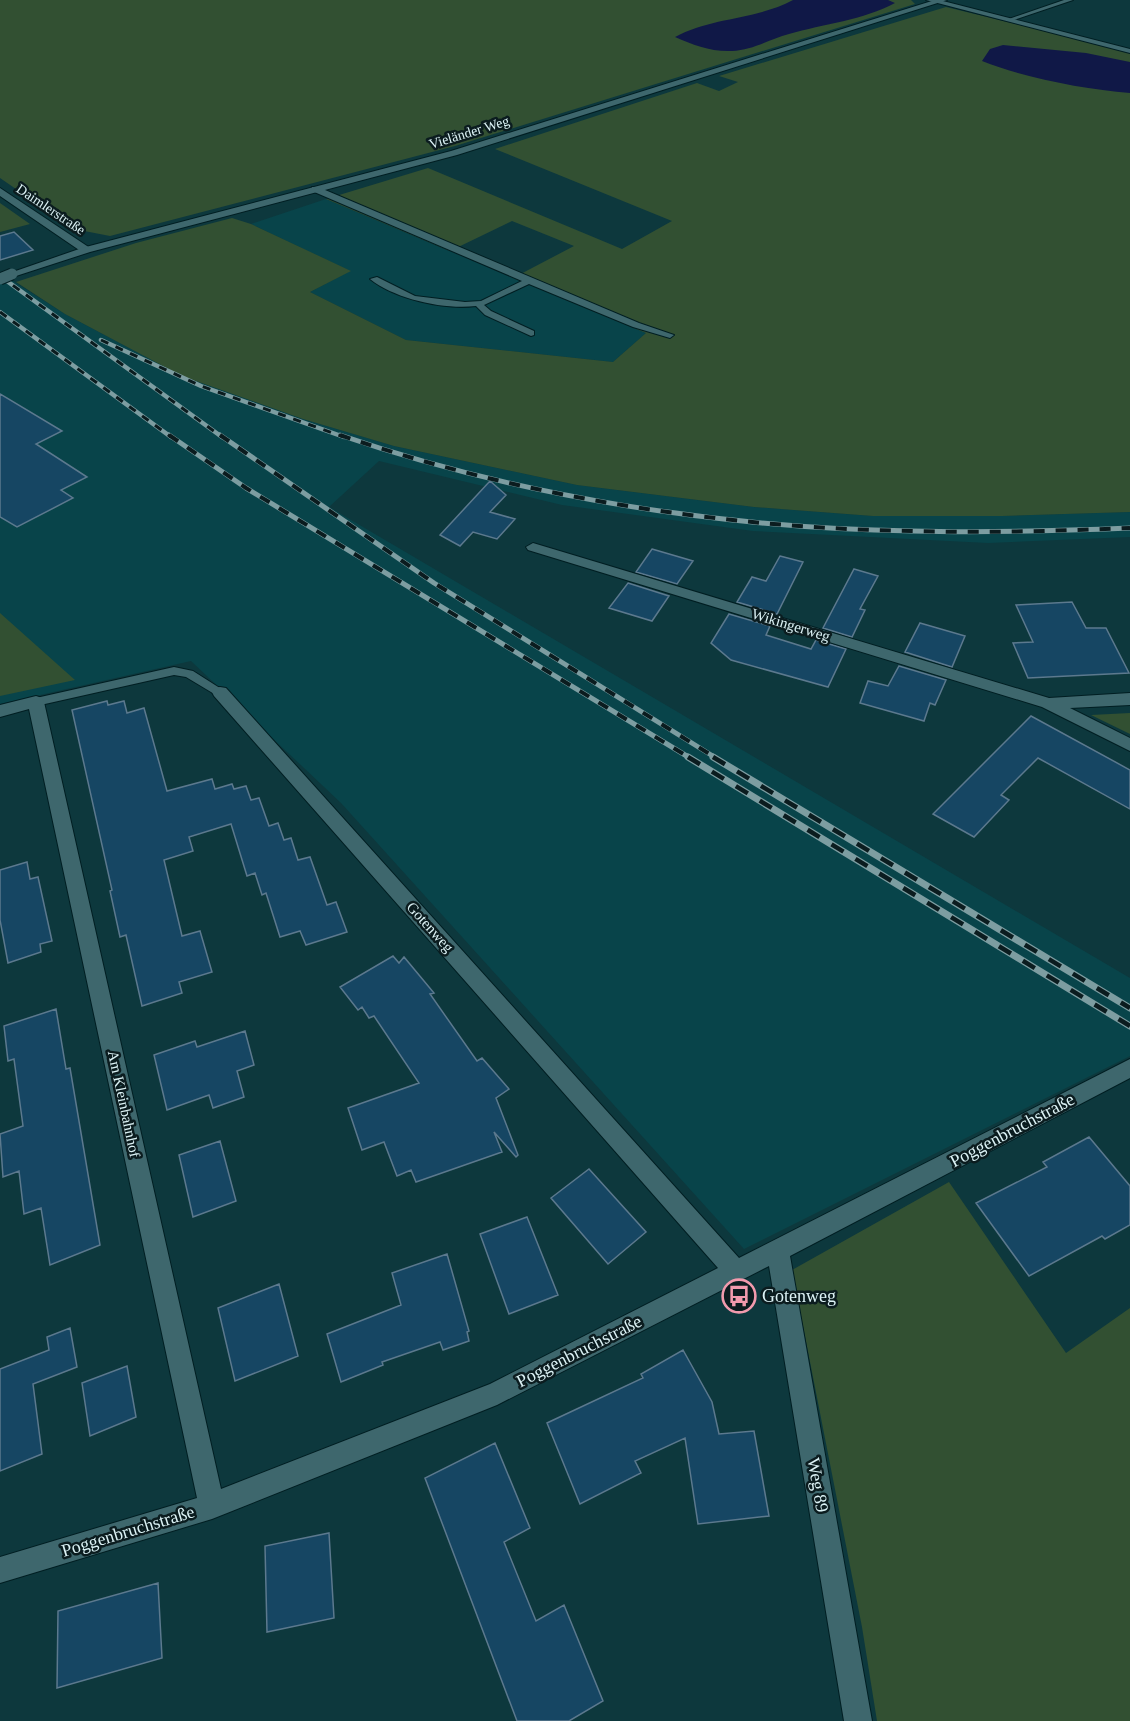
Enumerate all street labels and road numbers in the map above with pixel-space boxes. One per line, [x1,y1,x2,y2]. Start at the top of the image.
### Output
street label: Vieländer Weg [427,113,511,152]
street label: Daimlerstraße [14,181,88,238]
street label: Wikingerweg [750,606,833,645]
street label: Gotenweg [403,899,457,956]
street label: Am Kleinbahnhof [105,1049,143,1159]
street label: Poggenbruchstraße [946,1089,1078,1171]
street label: Poggenbruchstraße [513,1311,645,1391]
street label: Weg 89 [803,1456,833,1514]
street label: Poggenbruchstraße [59,1501,197,1561]

